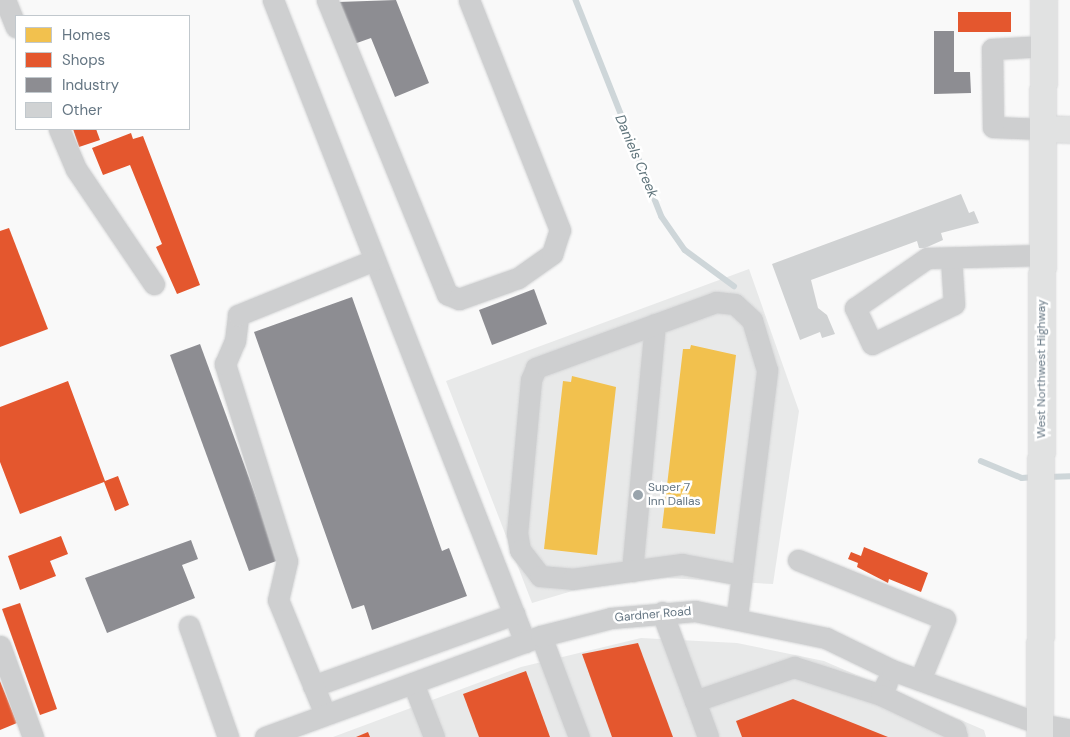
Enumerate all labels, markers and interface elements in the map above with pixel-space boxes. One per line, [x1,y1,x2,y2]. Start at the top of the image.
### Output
legend [15,15,190,130]
text: Homes [62,25,111,45]
text: Shops [62,50,105,70]
text: Industry [62,75,119,95]
text: Other [62,100,102,120]
water label: Daniels Creek [612,112,662,200]
street label: West Northwest Highway [1035,300,1049,438]
place label: Super 7 Inn Dallas [648,481,700,509]
marker: Super 7 Inn Dallas [632,489,644,501]
street label: Gardner Road [614,604,692,626]

